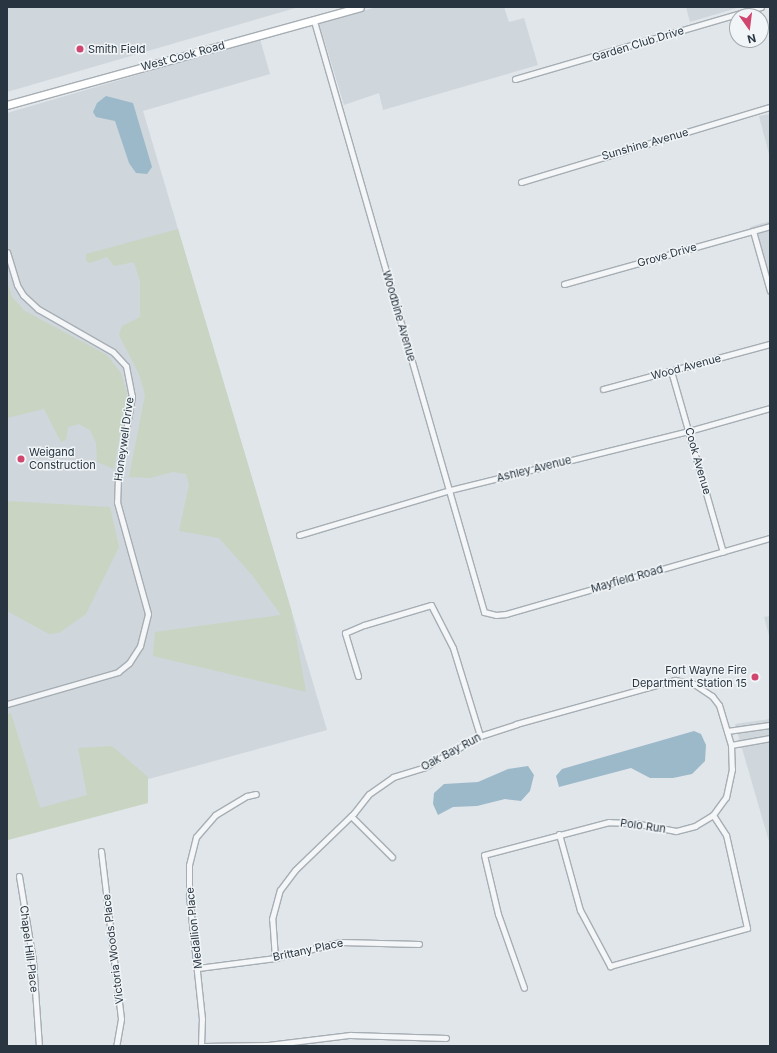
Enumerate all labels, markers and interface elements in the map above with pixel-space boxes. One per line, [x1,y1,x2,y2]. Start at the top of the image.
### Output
north arrow [729,8,769,48]
street label: Garden Club Drive [590,24,686,64]
text: N [746,31,757,46]
street label: West Cook Road [140,38,226,74]
place label: Smith Field [88,42,146,56]
marker: Smith Field [75,44,85,54]
street label: Sunshine Avenue [600,125,690,163]
street label: Grove Drive [636,240,698,270]
street label: Woodbine Avenue [380,269,418,363]
street label: Wood Avenue [650,351,722,383]
street label: Honeywell Drive [112,396,136,482]
street label: Cook Avenue [682,426,714,496]
place label: Weigand Construction [29,446,96,472]
street label: Ashley Avenue [495,453,573,485]
marker: Weigand Construction [16,454,26,464]
street label: Mayfield Road [589,562,665,596]
place label: Fort Wayne Fire Department Station 15 [632,664,747,690]
marker: Fort Wayne Fire Department Station 15 [750,672,760,682]
street label: Oak Bay Run [419,731,483,773]
street label: Polo Run [619,816,667,836]
street label: Medallion Place [183,887,205,969]
street label: Victoria Woods Place [100,893,126,1005]
street label: Chapel Hill Place [17,905,41,993]
street label: Brittany Place [272,936,344,964]

